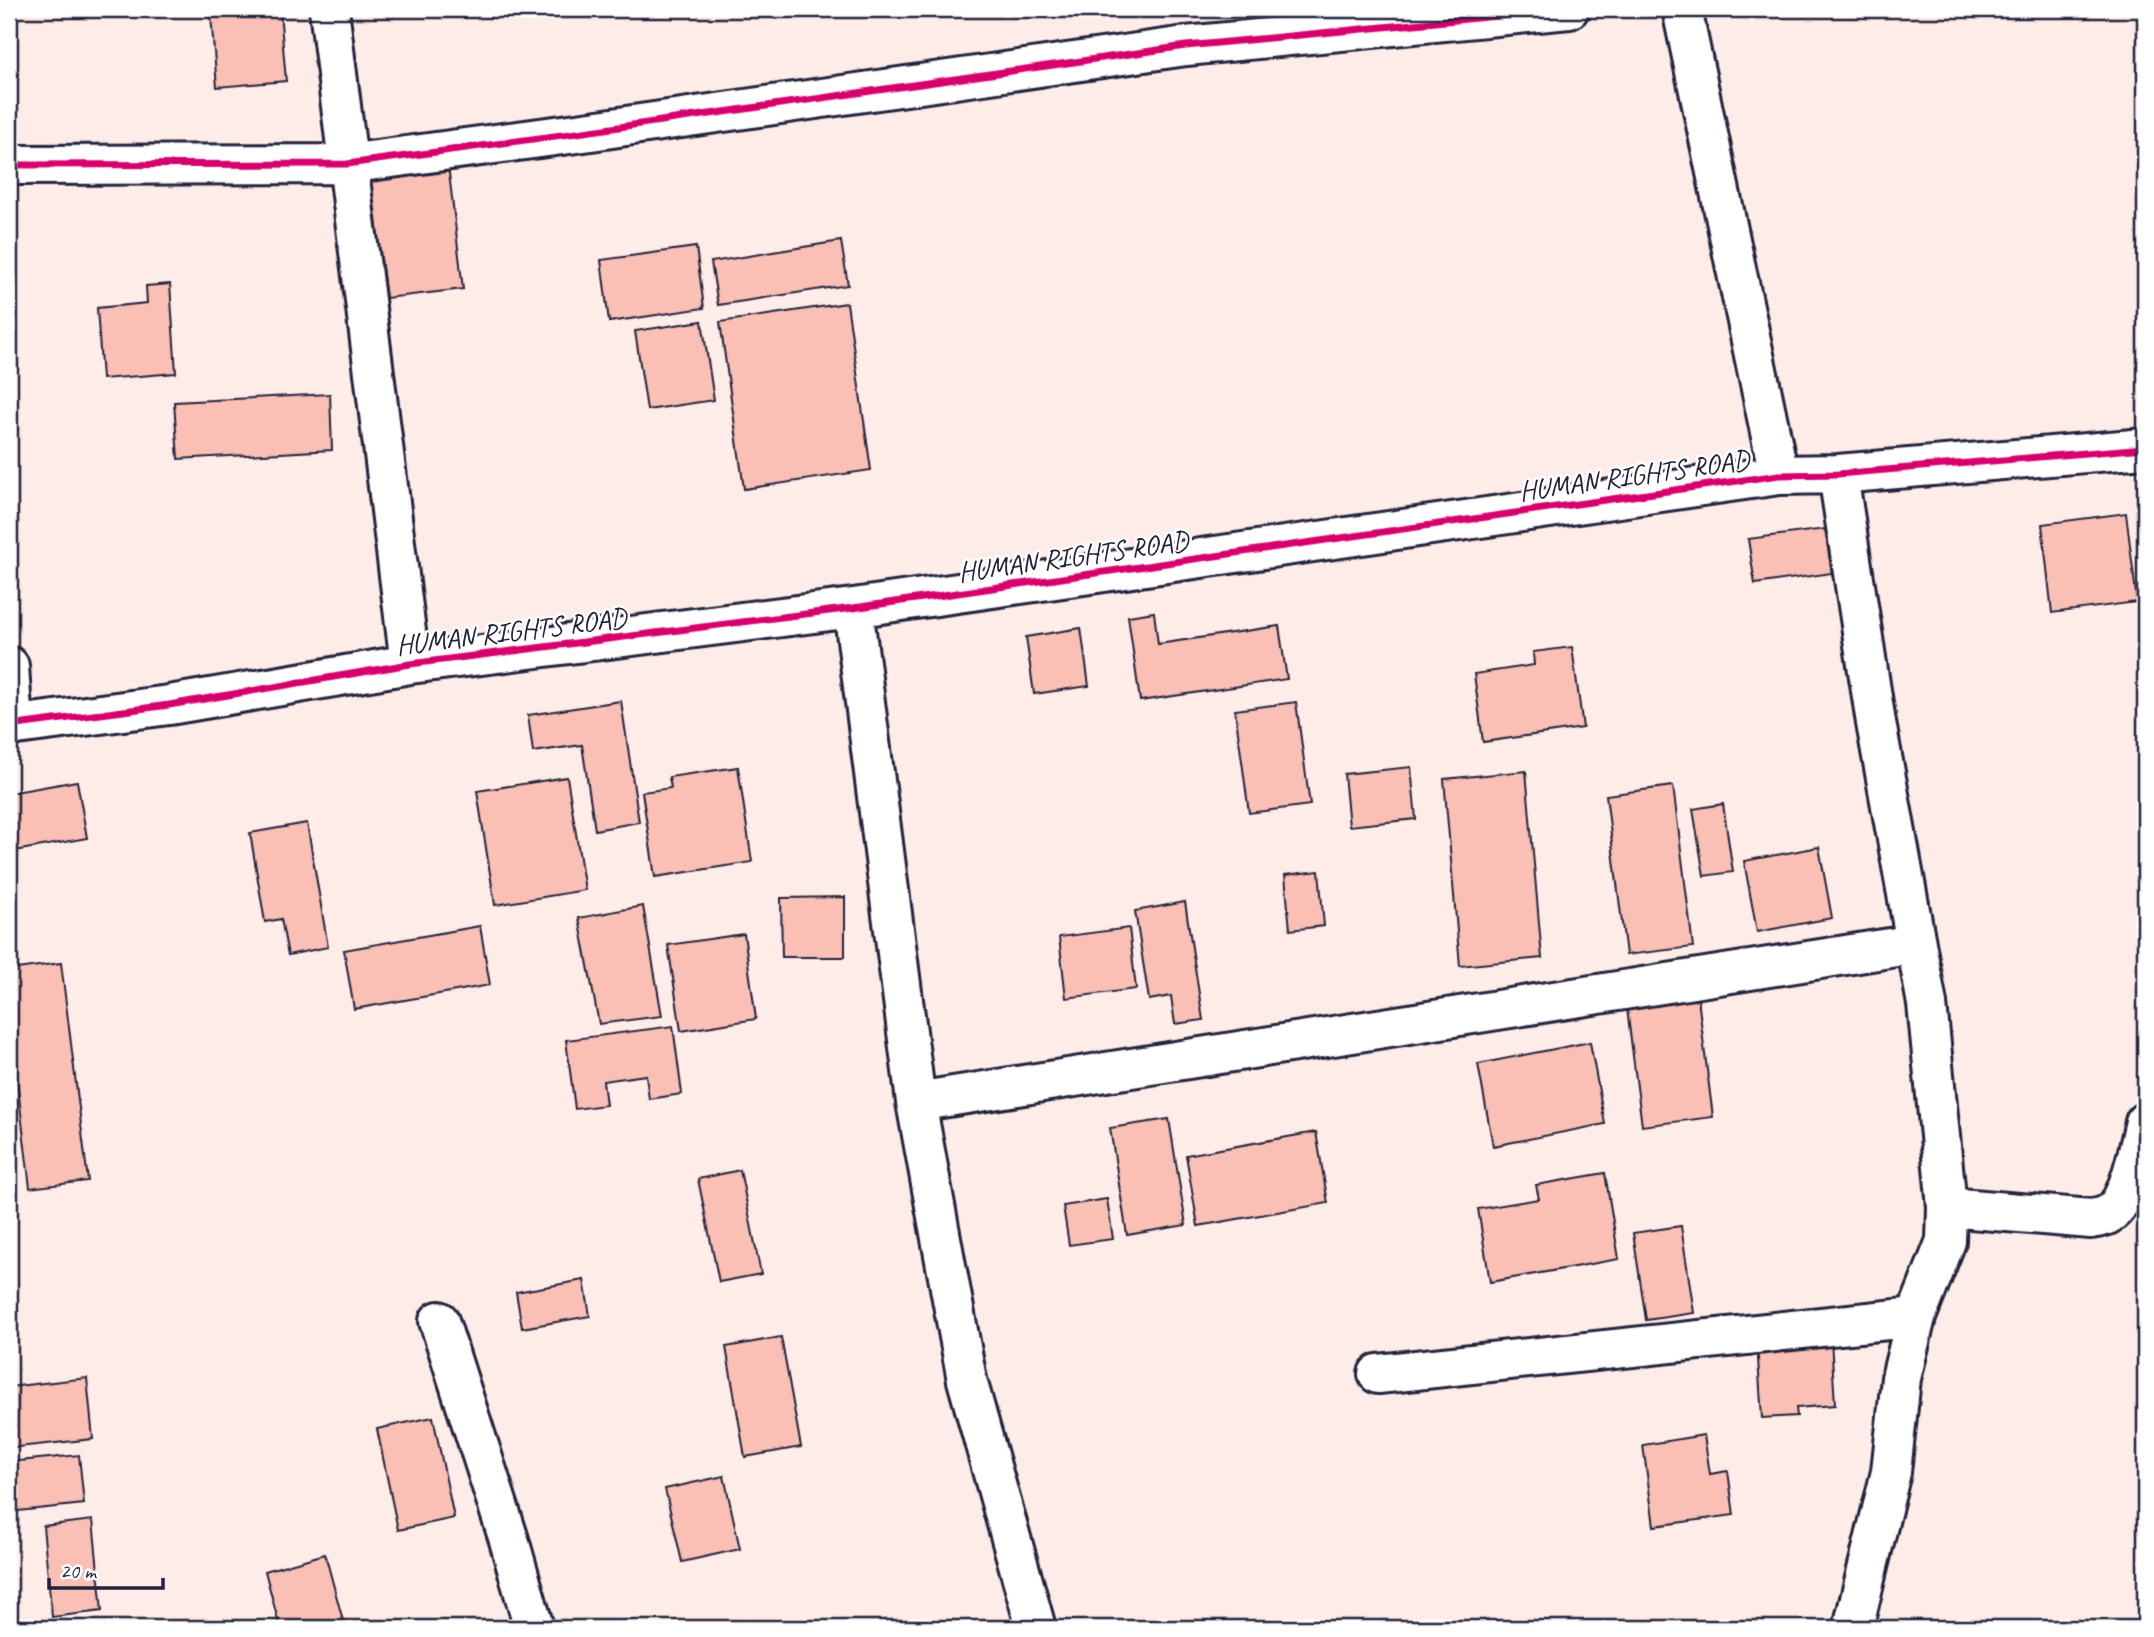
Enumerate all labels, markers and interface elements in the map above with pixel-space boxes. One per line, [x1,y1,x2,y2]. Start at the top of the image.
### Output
street label: HUMAN RIGHTS ROAD [1517,441,1754,508]
street label: HUMAN RIGHTS ROAD [956,522,1193,589]
street label: HUMAN RIGHTS ROAD [394,599,631,662]
scale bar [49,1546,163,1590]
text: 20 m [60,1558,98,1584]

